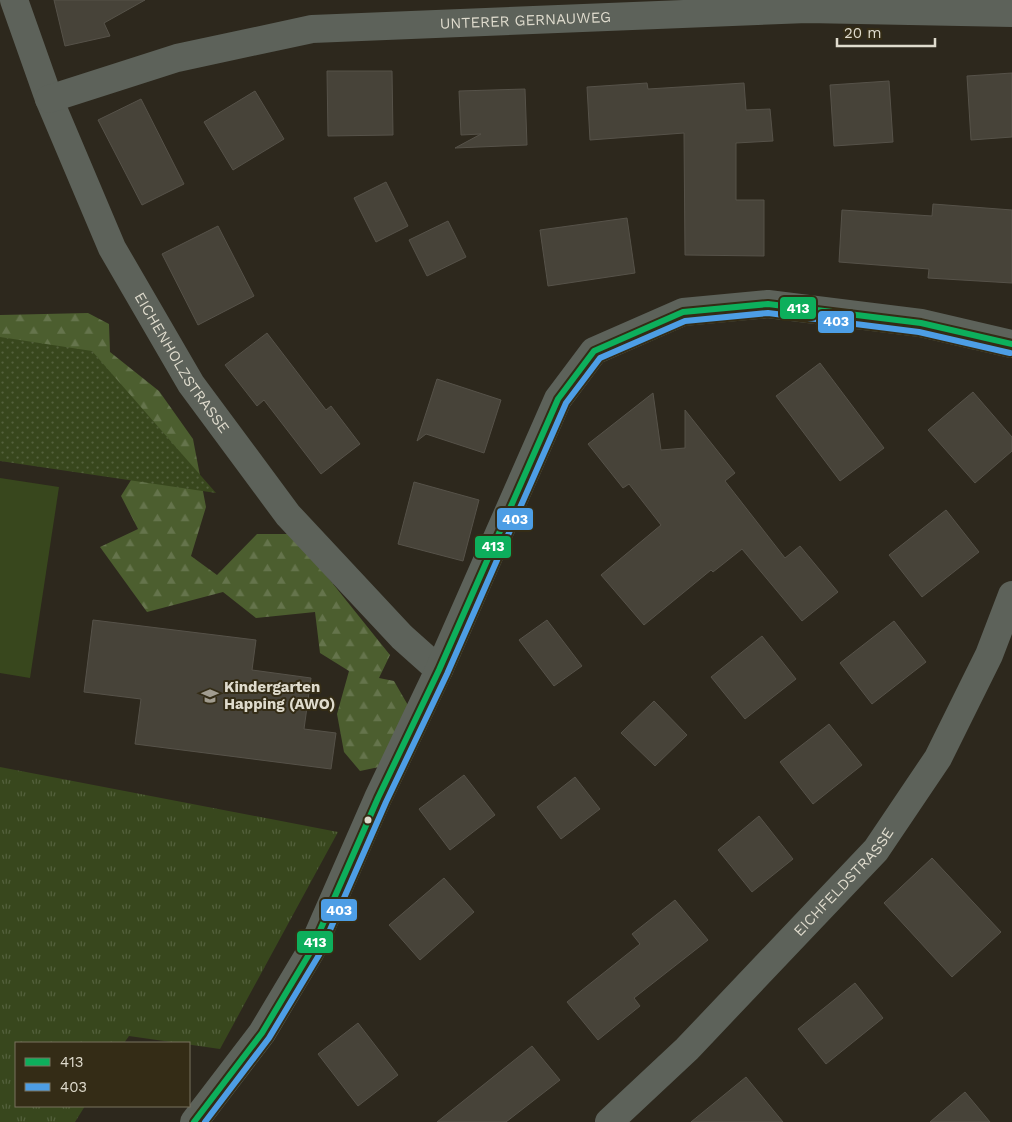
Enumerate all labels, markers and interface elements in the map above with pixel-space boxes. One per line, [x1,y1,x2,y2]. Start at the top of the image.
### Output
street label: UNTERER GERNAUWEG [439,8,611,33]
scale bar [837,15,934,47]
text: 20 m [844,24,882,42]
street label: EICHENHOLZSTRASSE [131,289,233,437]
line badge: 413 [779,296,817,320]
text: 413 [786,300,810,316]
line badge: 403 [817,310,855,334]
text: 403 [823,313,849,329]
line badge: 403 [496,507,534,531]
text: 403 [502,511,528,527]
line badge: 413 [474,535,512,559]
text: 413 [481,538,505,554]
place label: Kindergarten Happing (AWO) [224,678,335,713]
school or university icon: Kindergarten Happing (AWO) [200,686,220,706]
unlabelled marker [363,815,373,825]
street label: EICHFELDSTRASSE [790,824,897,940]
line badge: 403 [320,898,358,922]
text: 403 [326,902,352,918]
line badge: 413 [296,930,334,954]
text: 413 [303,934,327,950]
legend [15,1042,190,1107]
text: 413 [60,1053,84,1071]
text: 403 [60,1078,87,1096]

